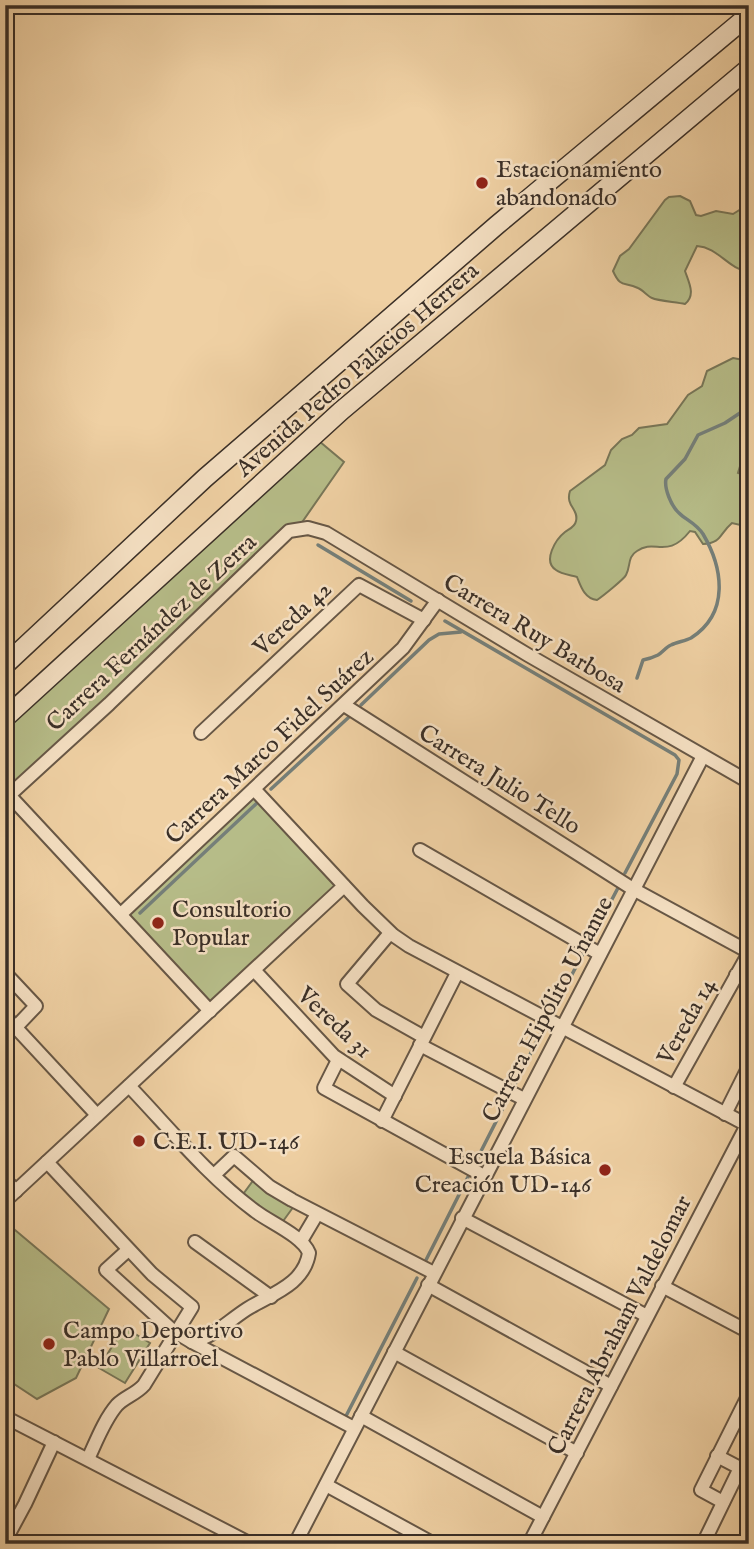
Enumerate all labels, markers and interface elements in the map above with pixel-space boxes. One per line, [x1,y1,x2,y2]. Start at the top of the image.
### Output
place label: Estacionamiento abandonado [496,155,662,214]
marker: Estacionamiento abandonado [474,175,490,191]
street label: Avenida Pedro Palacios Herrera [229,256,487,485]
street label: Carrera Fernández de Zerra [40,527,264,739]
street label: Carrera Ruy Barbosa [437,567,632,701]
street label: Vereda 42 [246,575,339,664]
street label: Carrera Marco Fidel Suárez [159,642,381,852]
street label: Carrera Julio Tello [412,718,586,843]
street label: Carrera Hipólito Unanue [476,891,621,1128]
place label: Consultorio Popular [172,895,291,954]
marker: Consultorio Popular [150,915,166,931]
street label: Vereda 14 [650,973,724,1071]
street label: Vereda 31 [289,980,378,1066]
place label: C.E.I. UD-146 [153,1127,300,1158]
marker: C.E.I. UD-146 [131,1133,147,1149]
place label: Escuela Básica Creación UD-146 [415,1142,592,1201]
marker: Escuela Básica Creación UD-146 [597,1162,613,1178]
street label: Carrera Abraham Valdelomar [541,1190,700,1461]
place label: Campo Deportivo Pablo Villarroel [63,1316,243,1375]
marker: Campo Deportivo Pablo Villarroel [41,1336,57,1352]

